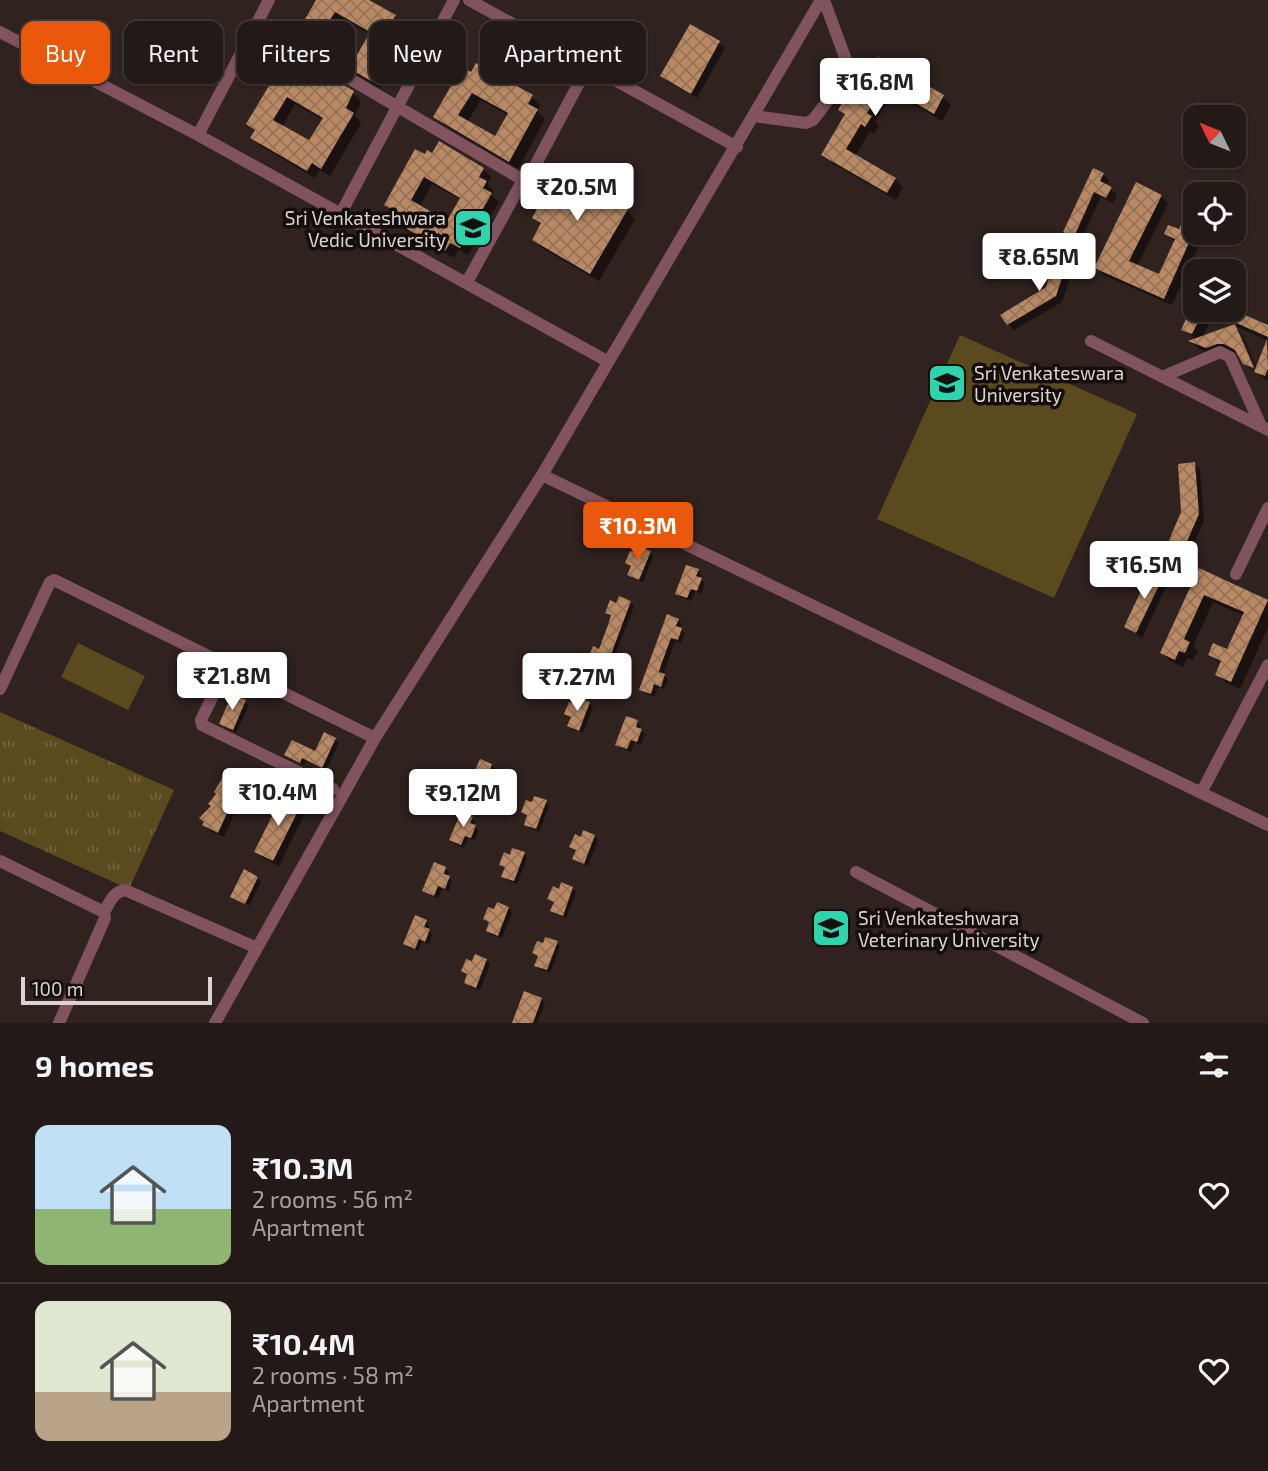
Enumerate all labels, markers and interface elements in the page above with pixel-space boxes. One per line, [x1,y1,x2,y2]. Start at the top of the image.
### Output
chip: Buy [21,21,110,84]
chip: Rent [124,21,223,84]
chip: Filters [237,21,355,84]
chip: New [369,21,466,84]
chip: Apartment [480,21,646,84]
pin: ₹16.8M [818,58,932,118]
text: ₹16.8M [836,67,914,95]
north arrow [1183,105,1246,168]
map controls [1183,105,1246,322]
pin: ₹20.5M [520,164,634,223]
text: ₹20.5M [537,172,617,200]
button: locate [1183,182,1246,245]
place label: Sri Venkateshwara Vedic University [285,206,446,251]
school or university icon: Sri Venkateshwara Vedic University [452,207,494,249]
pin: ₹8.65M [982,233,1096,293]
text: ₹8.65M [999,242,1079,270]
button: layers [1183,259,1246,322]
place label: Sri Venkateswara University [974,361,1124,406]
school or university icon: Sri Venkateswara University [926,362,968,404]
pin: ₹10.3M [581,503,695,562]
text: ₹10.3M [599,511,677,539]
pin: ₹16.5M [1087,542,1201,601]
text: ₹16.5M [1106,550,1182,578]
pin: ₹21.8M [175,652,289,712]
pin: ₹7.27M [520,654,634,713]
text: ₹21.8M [193,661,271,689]
text: ₹7.27M [539,662,615,690]
pin: ₹10.4M [221,768,335,828]
pin: ₹9.12M [406,770,520,829]
text: ₹10.4M [238,777,318,805]
text: ₹9.12M [425,778,501,806]
place label: Sri Venkateshwara Veterinary University [858,906,1040,951]
school or university icon: Sri Venkateshwara Veterinary University [810,907,852,949]
scale bar [21,974,212,1006]
text: 100 m [32,977,83,1000]
icon: filters [1195,1046,1233,1084]
text: 9 homes [35,1047,154,1083]
text: ₹10.3M [252,1149,353,1185]
icon: home [91,1153,175,1237]
icon: heart [1195,1176,1233,1214]
text: 2 rooms · 56 m² [252,1185,413,1213]
text: Apartment [252,1213,365,1241]
text: ₹10.4M [252,1325,355,1361]
icon: home [91,1329,175,1413]
icon: heart [1195,1352,1233,1390]
text: 2 rooms · 58 m² [252,1361,414,1389]
text: Apartment [252,1389,365,1417]

